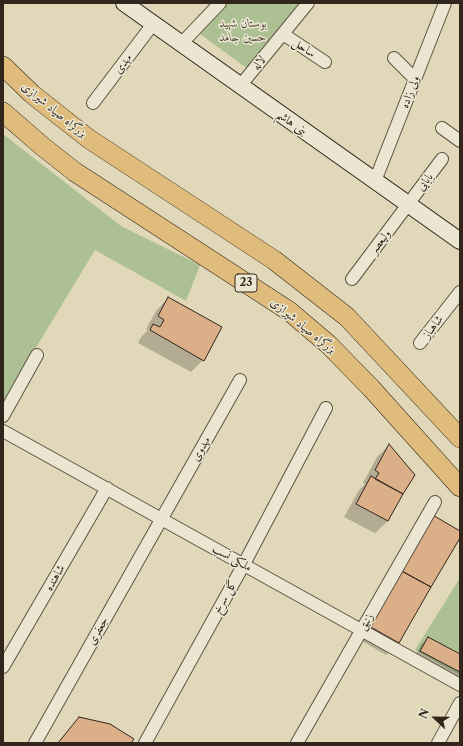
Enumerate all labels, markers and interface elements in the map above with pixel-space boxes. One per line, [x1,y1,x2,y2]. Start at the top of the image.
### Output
park label: بوستان شهید حسین جامد [219,17,267,45]
street label: ساحل [290,35,318,61]
street label: مهدی [111,51,135,77]
street label: لاله [249,53,269,73]
street label: ولی زاده [397,74,423,110]
street label: بزرگراه صیاد شیرازی [18,79,90,141]
street label: بنی هاشم [274,107,310,139]
street label: بابایی [414,170,436,194]
street label: ولیعصر [366,227,394,257]
road number: 23 [235,274,257,292]
street label: بزرگراه صیاد شیرازی [267,295,339,357]
street label: شاهباز [419,313,447,341]
street label: مهدوی [188,434,214,464]
street label: ملکی نسب [210,541,254,575]
street label: شاهنده [42,562,68,594]
street label: گل سرخ [210,578,240,616]
street label: زنبق [355,611,377,633]
street label: جعفری [84,614,112,648]
north arrow [415,698,455,738]
text: N [416,706,432,721]

